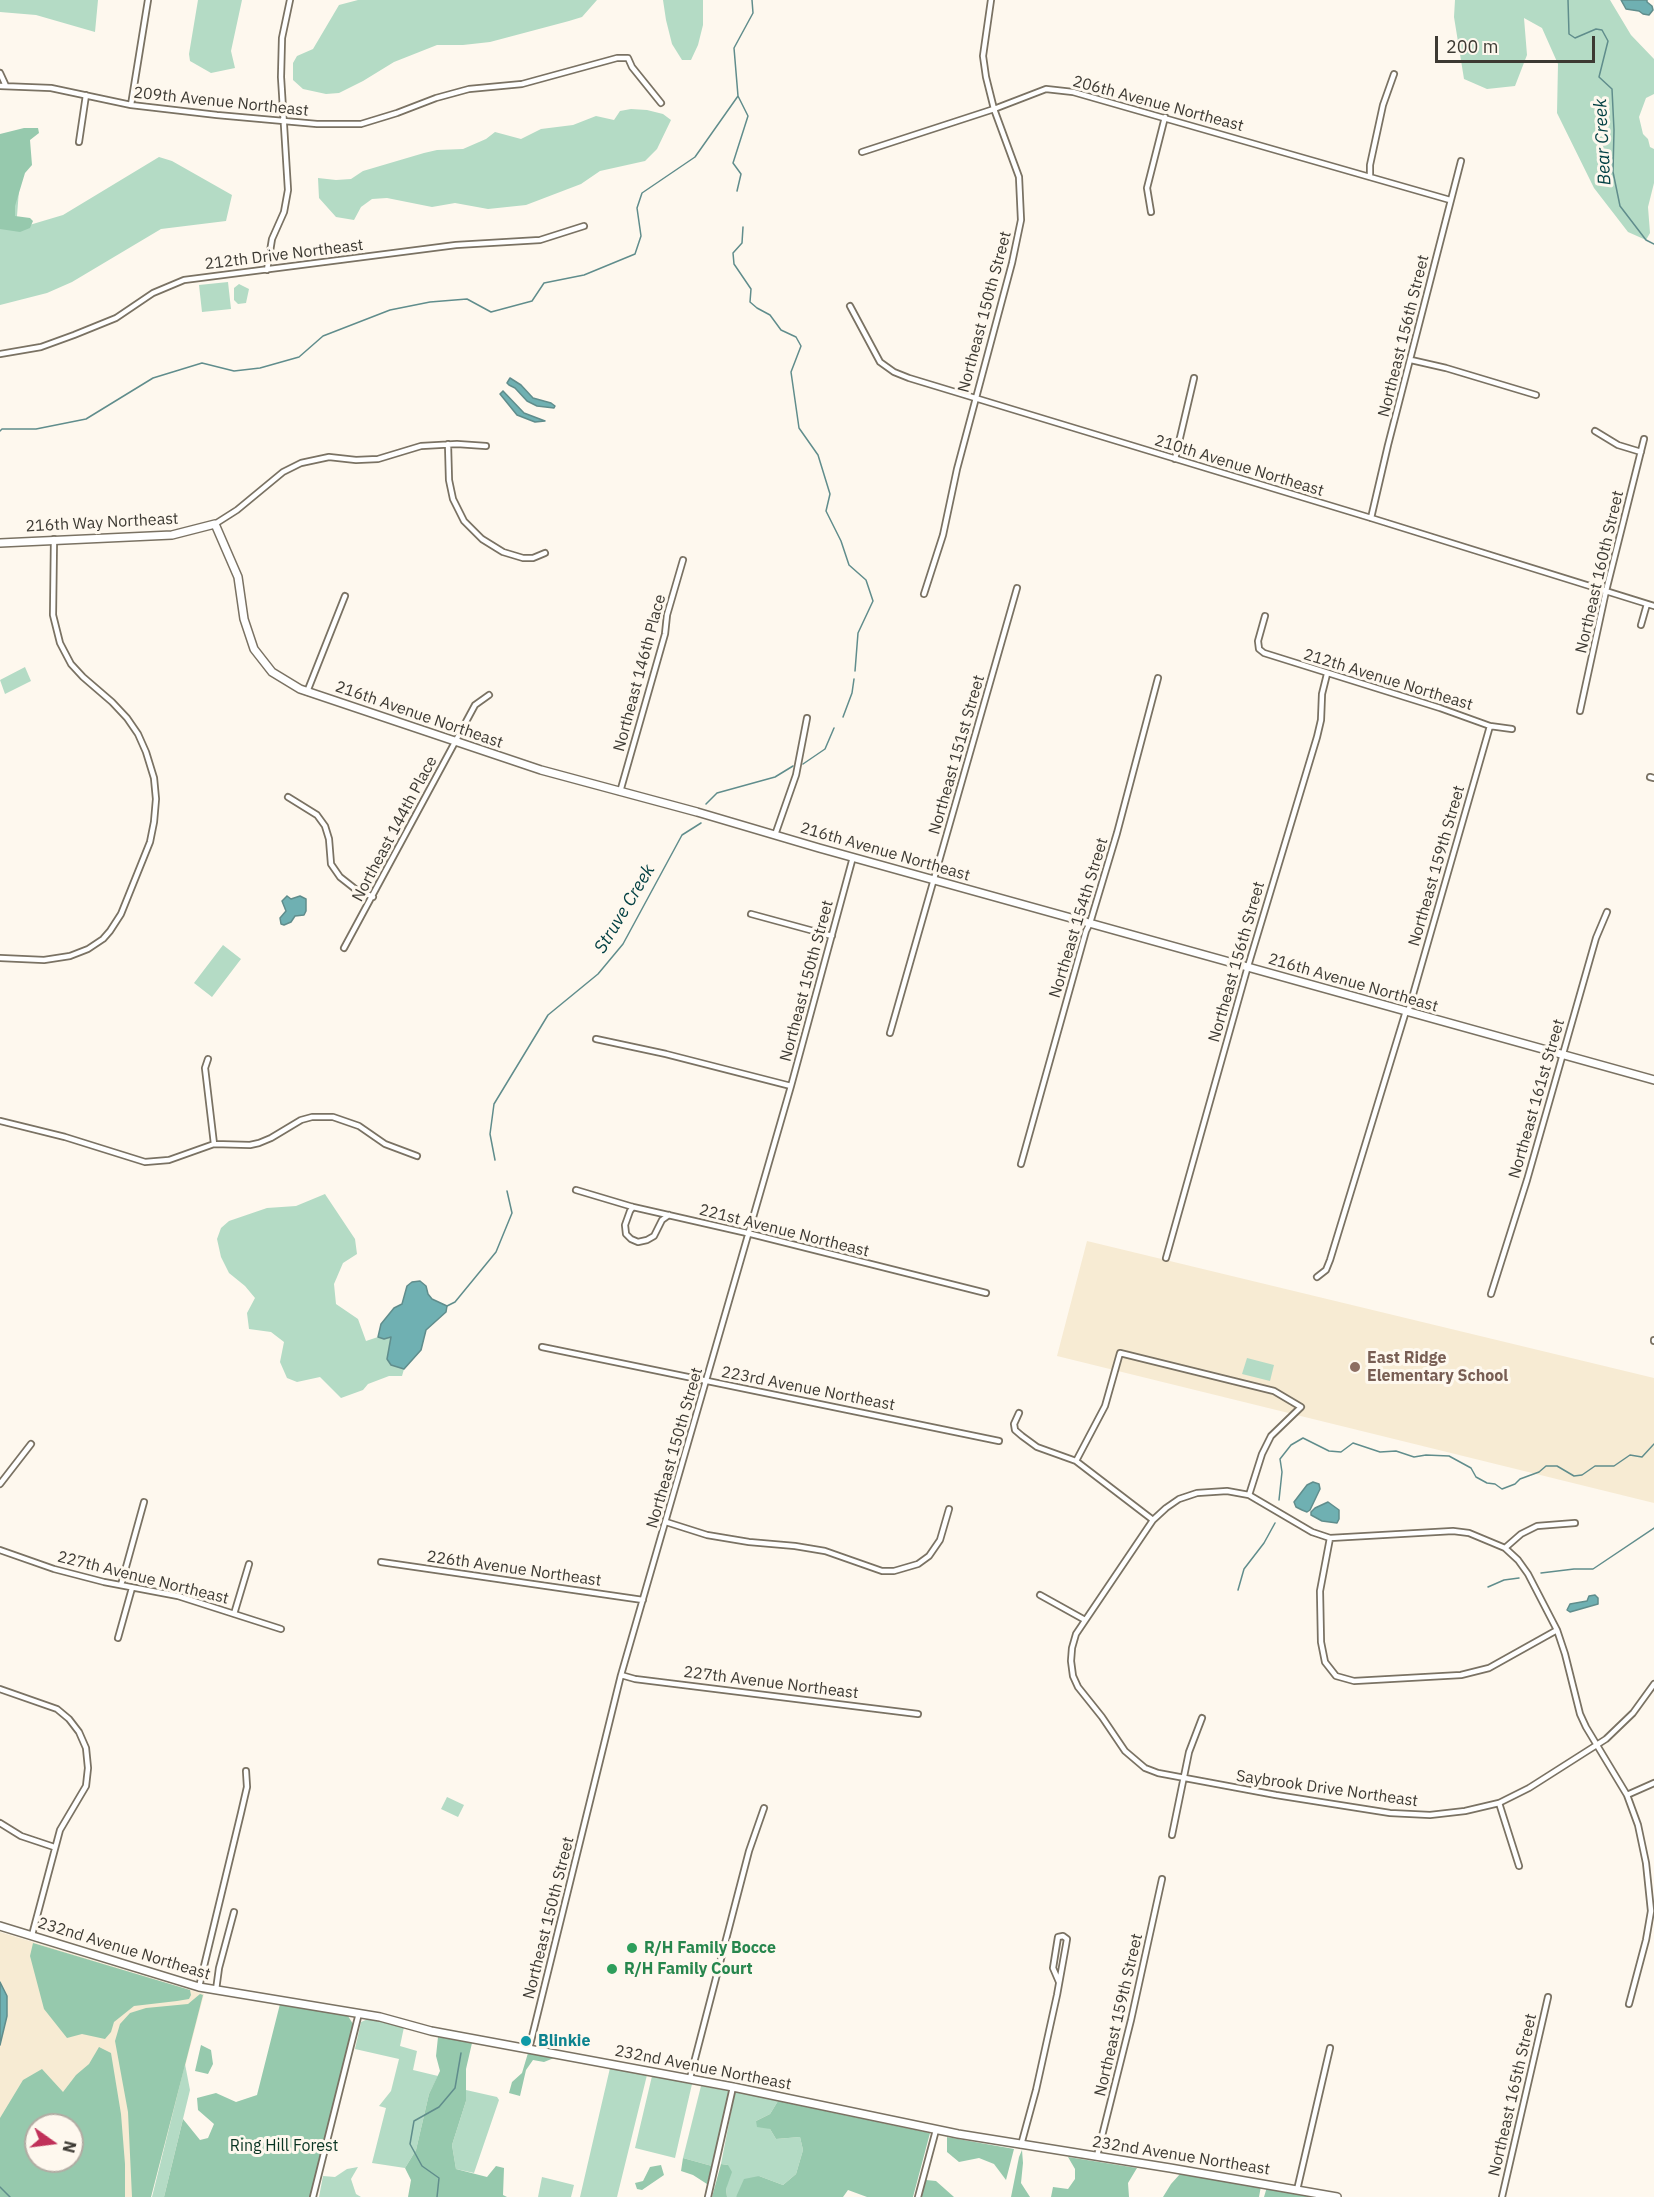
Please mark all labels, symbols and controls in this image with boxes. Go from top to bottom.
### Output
scale bar [1438,24,1598,62]
text: 200 m [1446,35,1498,58]
street label: 206th Avenue Northeast [1071,72,1245,136]
street label: 209th Avenue Northeast [132,83,310,121]
water label: Bear Creek [1590,98,1616,186]
street label: Northeast 150th Street [954,229,1016,395]
street label: 212th Drive Northeast [204,236,364,274]
street label: Northeast 156th Street [1375,253,1433,419]
street label: 210th Avenue Northeast [1152,431,1326,501]
street label: Northeast 160th Street [1572,489,1628,655]
street label: 216th Way Northeast [25,509,179,537]
street label: Northeast 146th Place [610,592,670,754]
street label: 212th Avenue Northeast [1301,645,1475,715]
street label: Northeast 151st Street [925,673,989,837]
street label: 216th Avenue Northeast [333,677,505,753]
street label: Northeast 144th Place [349,753,441,905]
street label: Northeast 159th Street [1405,783,1469,949]
street label: 216th Avenue Northeast [798,819,972,885]
street label: Northeast 154th Street [1045,836,1113,1000]
water label: Struve Creek [590,861,660,957]
street label: Northeast 156th Street [1205,879,1269,1045]
street label: Northeast 150th Street [776,898,838,1064]
street label: 216th Avenue Northeast [1266,950,1440,1016]
street label: Northeast 161st Street [1505,1017,1569,1181]
street label: 221st Avenue Northeast [697,1201,871,1261]
place label: East Ridge Elementary School [1367,1348,1508,1386]
marker: East Ridge Elementary School [1348,1360,1362,1374]
street label: 223rd Avenue Northeast [720,1363,896,1415]
street label: Northeast 150th Street [643,1365,707,1531]
street label: 227th Avenue Northeast [55,1547,231,1609]
street label: 226th Avenue Northeast [426,1547,602,1591]
street label: 227th Avenue Northeast [682,1663,860,1703]
street label: Saybrook Drive Northeast [1235,1767,1419,1811]
street label: Northeast 150th Street [520,1835,578,2001]
street label: 232nd Avenue Northeast [35,1914,213,1984]
street label: Northeast 159th Street [1091,1932,1147,2098]
place label: R/H Family Bocce [644,1938,776,1958]
marker: R/H Family Bocce [625,1941,639,1955]
place label: R/H Family Court [624,1959,753,1979]
marker: R/H Family Court [605,1962,619,1976]
street label: Northeast 165th Street [1485,2012,1541,2178]
place label: Blinkie [538,2031,590,2051]
marker: Blinkie [519,2034,533,2048]
street label: 232nd Avenue Northeast [613,2041,793,2095]
north arrow [24,2113,84,2173]
street label: 232nd Avenue Northeast [1091,2132,1271,2180]
park label: Ring Hill Forest [230,2136,338,2156]
text: N [58,2139,81,2155]

